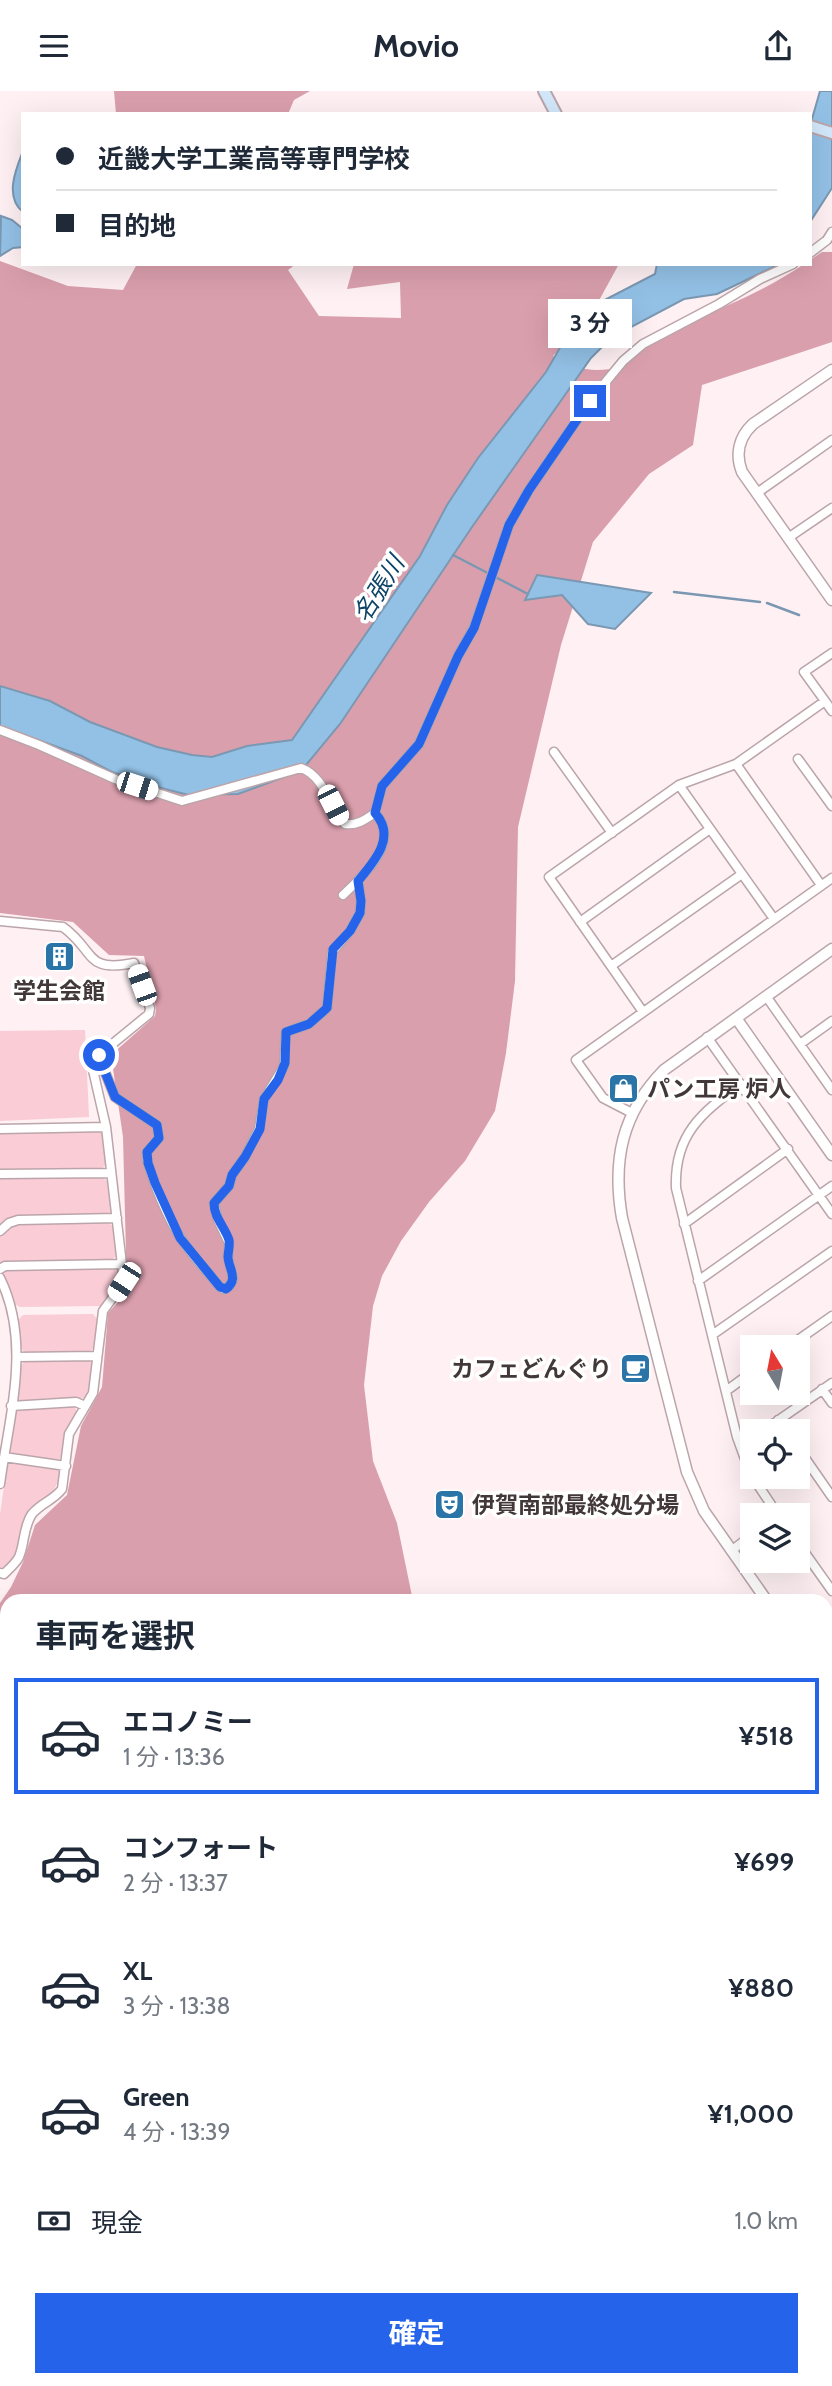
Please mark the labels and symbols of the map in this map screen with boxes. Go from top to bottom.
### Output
callout: 3 分 [548,299,632,349]
route end [574,385,606,417]
water label: 名張川 [347,548,412,627]
car [114,770,161,802]
car [315,782,352,828]
building icon: 学生会館 [42,940,76,974]
car [125,962,160,1008]
place label: 学生会館 [13,977,105,1005]
route start [83,1039,115,1071]
shop icon: パン工房 炉人 [607,1072,641,1106]
place label: パン工房 炉人 [647,1075,791,1103]
car [104,1259,145,1305]
north arrow [740,1335,810,1405]
cafe icon: カフェどんぐり [618,1352,652,1386]
place label: カフェどんぐり [451,1355,612,1383]
theatre icon: 伊賀南部最終処分場 [432,1488,466,1522]
place label: 伊賀南部最終処分場 [472,1491,679,1519]

